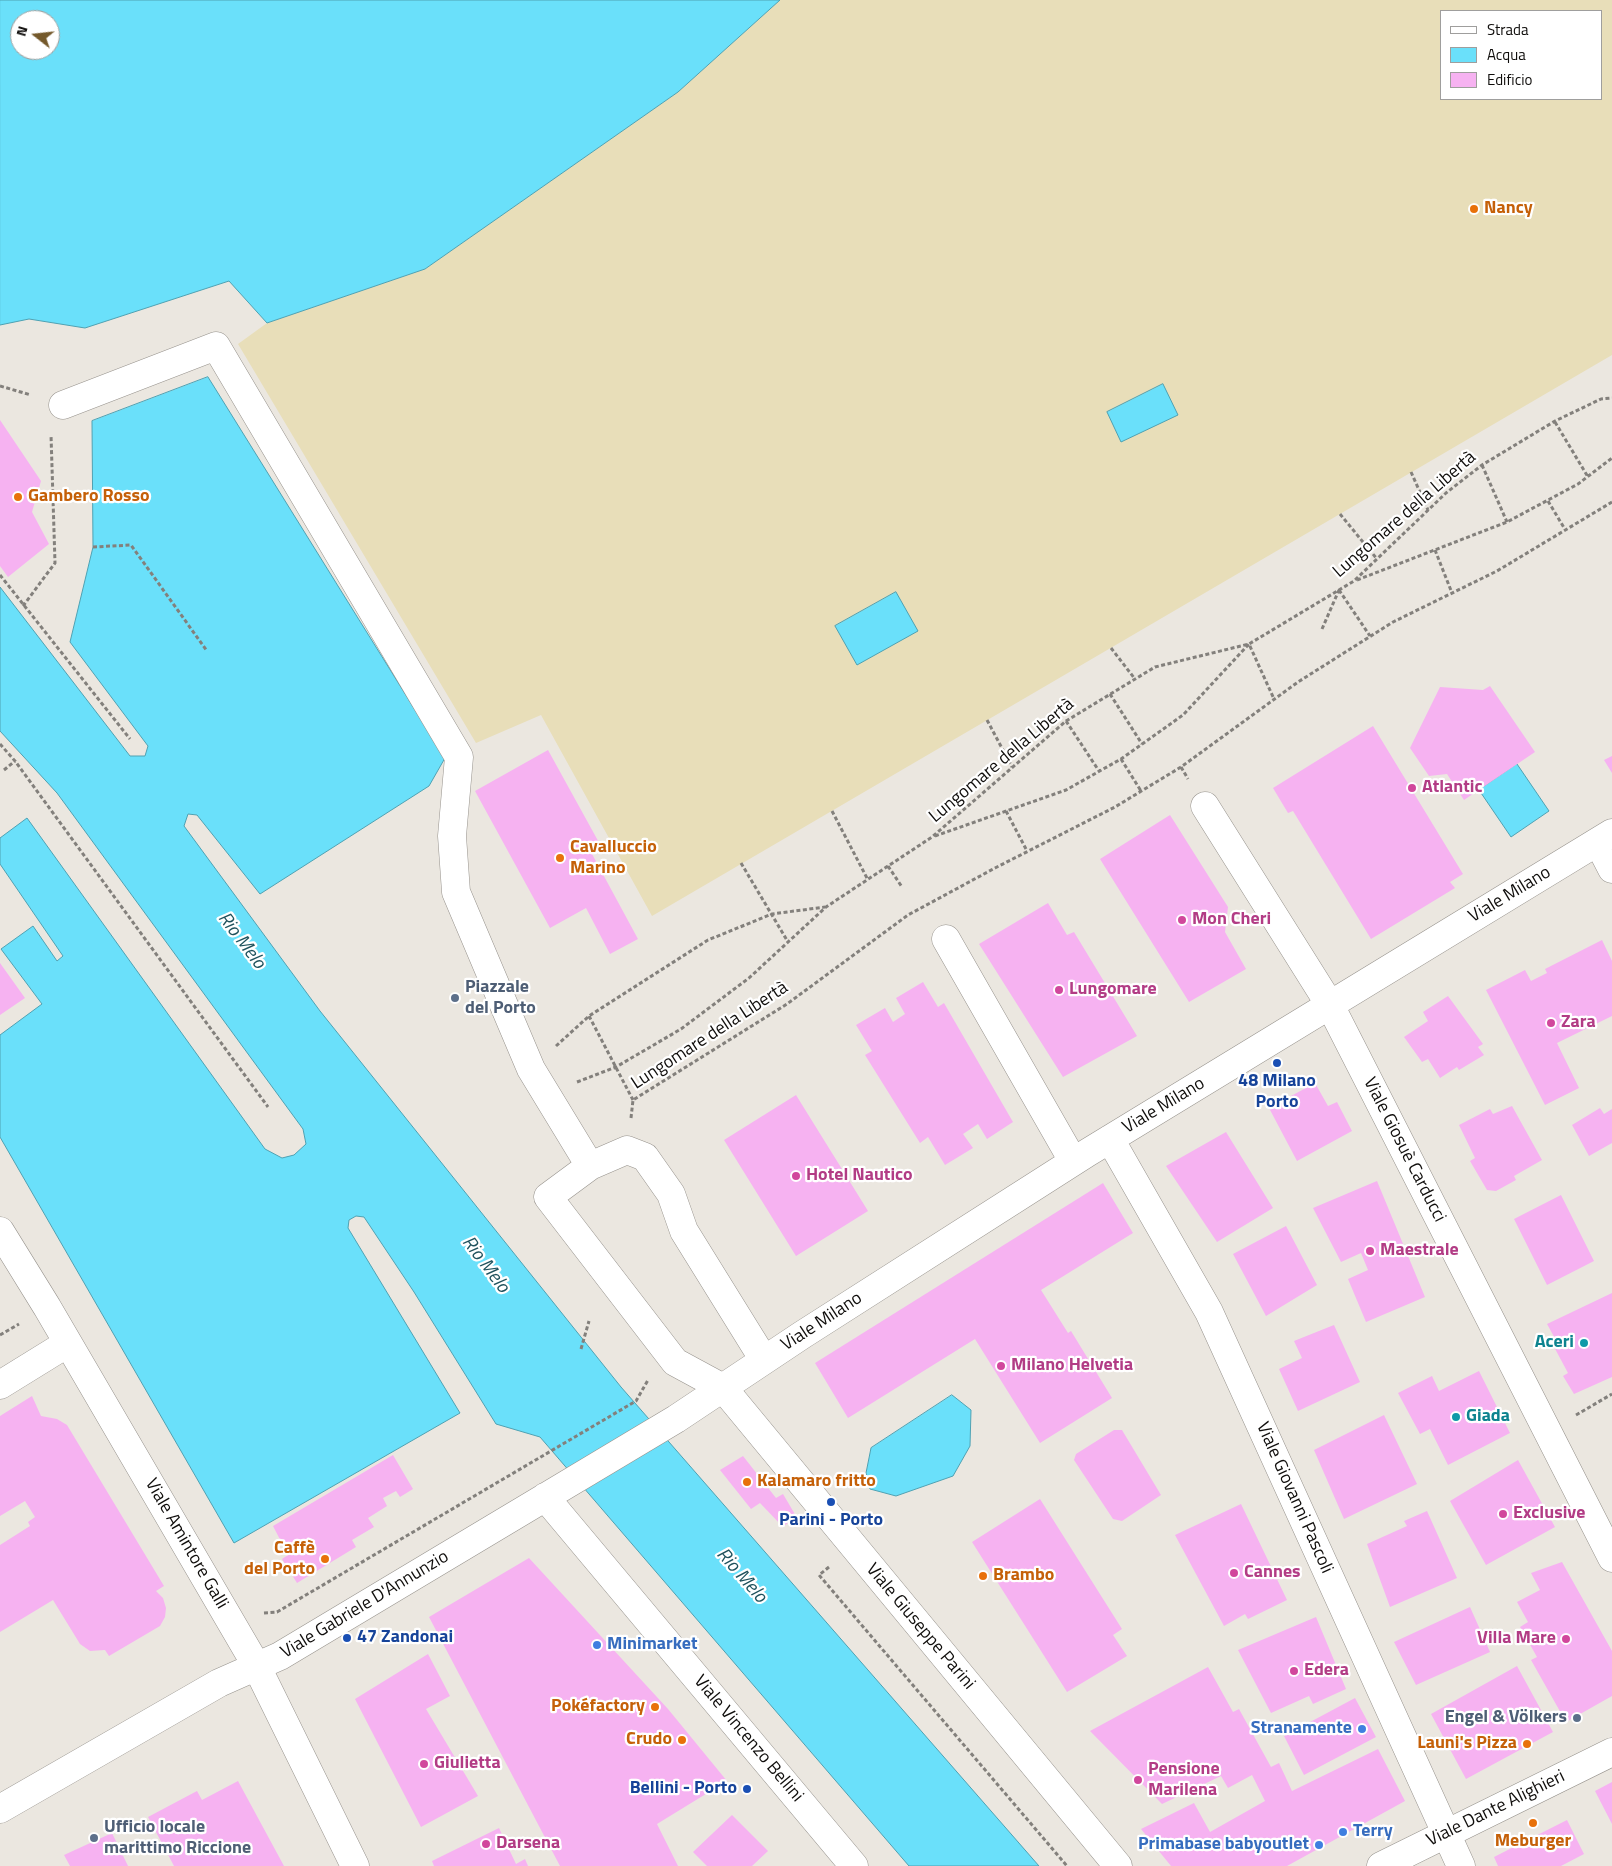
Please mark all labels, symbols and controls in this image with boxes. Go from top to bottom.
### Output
north arrow [10,10,60,60]
legend [1440,10,1602,100]
text: Strada [1487,18,1528,41]
text: N [10,23,32,39]
text: Acqua [1487,43,1526,66]
text: Edificio [1487,68,1532,91]
place label: Nancy [1484,198,1533,220]
marker: Nancy [1468,203,1480,215]
street label: Lungomare della Libertà [1329,447,1481,583]
place label: Gambero Rosso [28,486,150,508]
marker: Gambero Rosso [12,491,24,503]
street label: Lungomare della Libertà [925,694,1079,828]
place label: Atlantic [1422,777,1482,799]
marker: Atlantic [1406,782,1418,794]
place label: Cavalluccio Marino [570,837,657,880]
marker: Cavalluccio Marino [554,852,566,864]
street label: Viale Milano [1465,862,1555,928]
water label: Rio Melo [212,908,270,974]
place label: Mon Cheri [1192,909,1271,931]
marker: Mon Cheri [1176,914,1188,926]
place label: Piazzale del Porto [465,977,536,1020]
street label: Lungomare della Libertà [628,977,792,1095]
place label: Lungomare [1069,979,1157,1001]
marker: Lungomare [1053,984,1065,996]
marker: Piazzale del Porto [449,992,461,1004]
place label: Zara [1561,1012,1596,1034]
marker: Zara [1545,1017,1557,1029]
marker: 48 Milano Porto [1271,1057,1283,1069]
place label: 48 Milano Porto [1238,1071,1316,1114]
street label: Viale Milano [1119,1073,1209,1139]
street label: Viale Giosuè Carducci [1358,1074,1450,1226]
place label: Hotel Nautico [806,1165,913,1187]
marker: Hotel Nautico [790,1170,802,1182]
water label: Rio Melo [456,1232,514,1298]
place label: Maestrale [1380,1240,1459,1262]
marker: Maestrale [1364,1245,1376,1257]
street label: Viale Milano [778,1288,866,1356]
place label: Aceri [1535,1332,1574,1354]
marker: Aceri [1578,1337,1590,1349]
place label: Milano Helvetia [1011,1355,1133,1377]
marker: Milano Helvetia [995,1360,1007,1372]
place label: Giada [1466,1406,1510,1428]
marker: Giada [1450,1411,1462,1423]
street label: Viale Giovanni Pascoli [1251,1419,1337,1577]
place label: Kalamaro fritto [757,1471,876,1493]
street label: Viale Amintore Galli [140,1475,232,1613]
marker: Kalamaro fritto [741,1476,753,1488]
marker: Parini - Porto [825,1496,837,1508]
place label: Exclusive [1513,1503,1585,1525]
marker: Exclusive [1497,1508,1509,1520]
place label: Parini - Porto [779,1510,883,1532]
place label: Caffè del Porto [244,1538,315,1580]
water label: Rio Melo [711,1544,771,1608]
street label: Viale Gabriele D'Annunzio [277,1546,453,1664]
marker: Caffè del Porto [319,1553,331,1565]
street label: Viale Giuseppe Parini [861,1560,979,1694]
place label: Cannes [1244,1562,1301,1584]
place label: Brambo [993,1565,1054,1587]
marker: Cannes [1228,1567,1240,1579]
marker: Brambo [977,1570,989,1582]
place label: 47 Zandonai [357,1627,453,1649]
place label: Villa Mare [1477,1628,1556,1650]
marker: 47 Zandonai [341,1632,353,1644]
marker: Villa Mare [1560,1633,1572,1645]
place label: Minimarket [607,1634,698,1656]
marker: Minimarket [591,1639,603,1651]
place label: Edera [1304,1660,1349,1682]
marker: Edera [1288,1665,1300,1677]
street label: Viale Vincenzo Bellini [689,1671,807,1807]
place label: Pokéfactory [551,1696,645,1718]
marker: Pokéfactory [649,1701,661,1713]
place label: Engel & Völkers [1445,1707,1567,1729]
marker: Engel & Völkers [1571,1712,1583,1724]
place label: Stranamente [1251,1718,1352,1740]
marker: Stranamente [1356,1723,1368,1735]
place label: Crudo [626,1729,672,1751]
place label: Launi's Pizza [1417,1733,1517,1755]
marker: Crudo [676,1734,688,1746]
marker: Launi's Pizza [1521,1738,1533,1750]
place label: Giulietta [434,1753,501,1775]
marker: Giulietta [418,1758,430,1770]
place label: Pensione Marilena [1148,1759,1220,1802]
street label: Viale Dante Alighieri [1423,1766,1569,1852]
marker: Pensione Marilena [1132,1774,1144,1786]
place label: Bellini - Porto [630,1778,737,1800]
marker: Bellini - Porto [741,1783,753,1795]
place label: Ufficio locale marittimo Riccione [104,1817,251,1860]
marker: Meburger [1527,1817,1539,1829]
place label: Terry [1353,1821,1393,1843]
marker: Terry [1337,1826,1349,1838]
place label: Meburger [1495,1831,1571,1853]
marker: Ufficio locale marittimo Riccione [88,1832,100,1844]
place label: Darsena [496,1833,560,1855]
place label: Primabase babyoutlet [1138,1834,1309,1856]
marker: Darsena [480,1838,492,1850]
marker: Primabase babyoutlet [1313,1839,1325,1851]

